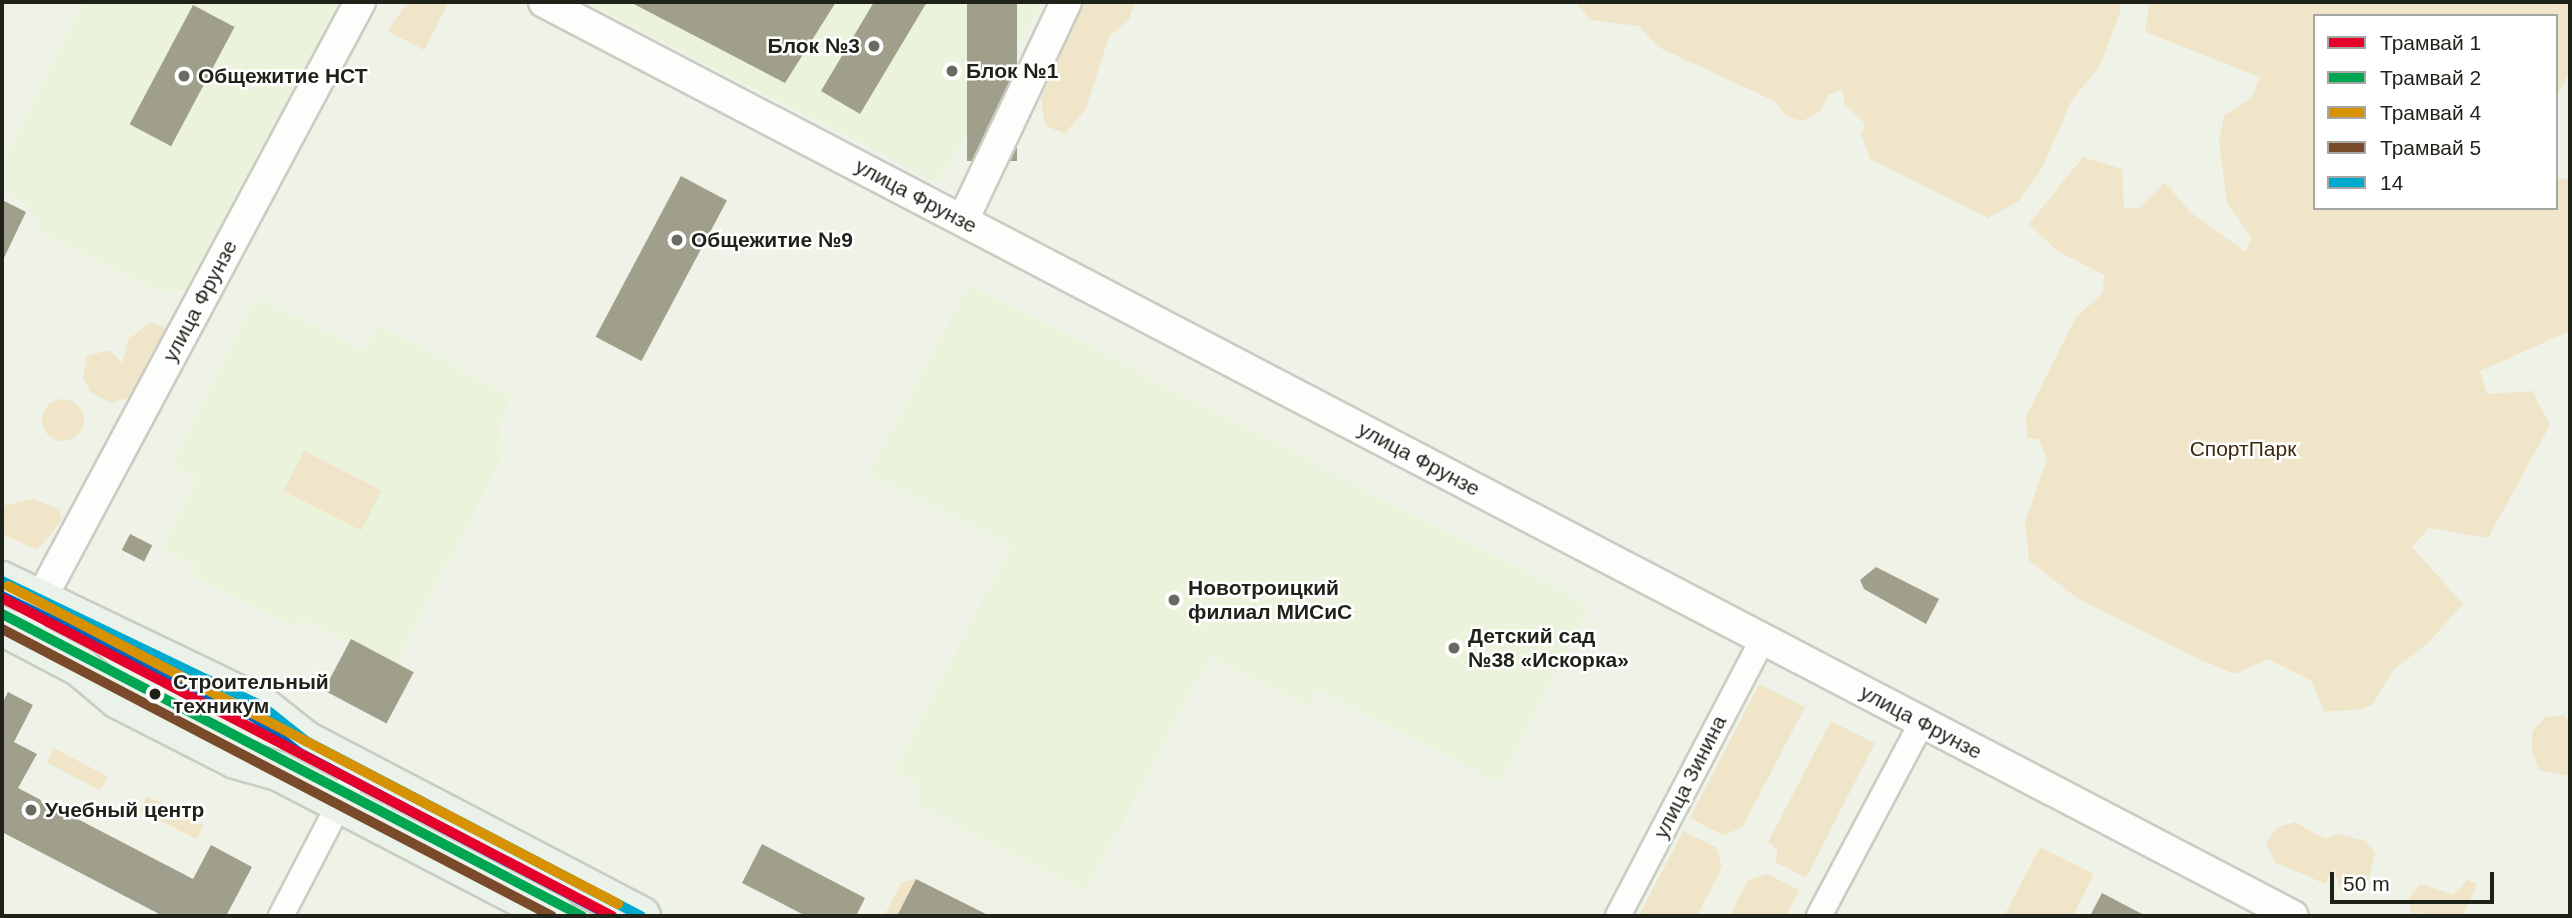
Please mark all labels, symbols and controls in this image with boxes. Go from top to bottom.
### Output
legend [2313,14,2558,210]
text: Трамвай 1 [2380,31,2481,54]
place label: Блок №3 [768,33,860,59]
marker: Блок №3 [866,38,882,54]
place label: Блок №1 [966,58,1058,84]
place label: Общежитие НСТ [198,63,368,89]
marker: Блок №1 [944,63,960,79]
text: Трамвай 2 [2380,66,2481,89]
marker: Общежитие НСТ [176,68,192,84]
text: Трамвай 4 [2380,101,2481,124]
text: Трамвай 5 [2380,136,2481,159]
street label: улица Фрунзе [851,153,981,239]
text: 14 [2380,171,2403,194]
place label: Общежитие №9 [691,227,853,253]
marker: Общежитие №9 [669,232,685,248]
street label: улица Фрунзе [157,236,243,366]
street label: улица Фрунзе [1354,416,1484,502]
park label: СпортПарк [2190,436,2296,462]
place label: Новотроицкий филиал МИСиС [1188,575,1352,625]
marker: Новотроицкий филиал МИСиС [1166,592,1182,608]
place label: Детский сад №38 «Искорка» [1468,623,1629,673]
marker: Детский сад №38 «Искорка» [1446,640,1462,656]
place label: Строительный техникум [173,669,329,719]
street label: улица Фрунзе [1856,679,1986,765]
marker: Строительный техникум [143,682,167,706]
street label: улица Зинина [1648,711,1732,843]
place label: Учебный центр [45,797,204,823]
marker: Учебный центр [23,802,39,818]
scale bar [2334,858,2498,902]
text: 50 m [2343,872,2390,895]

